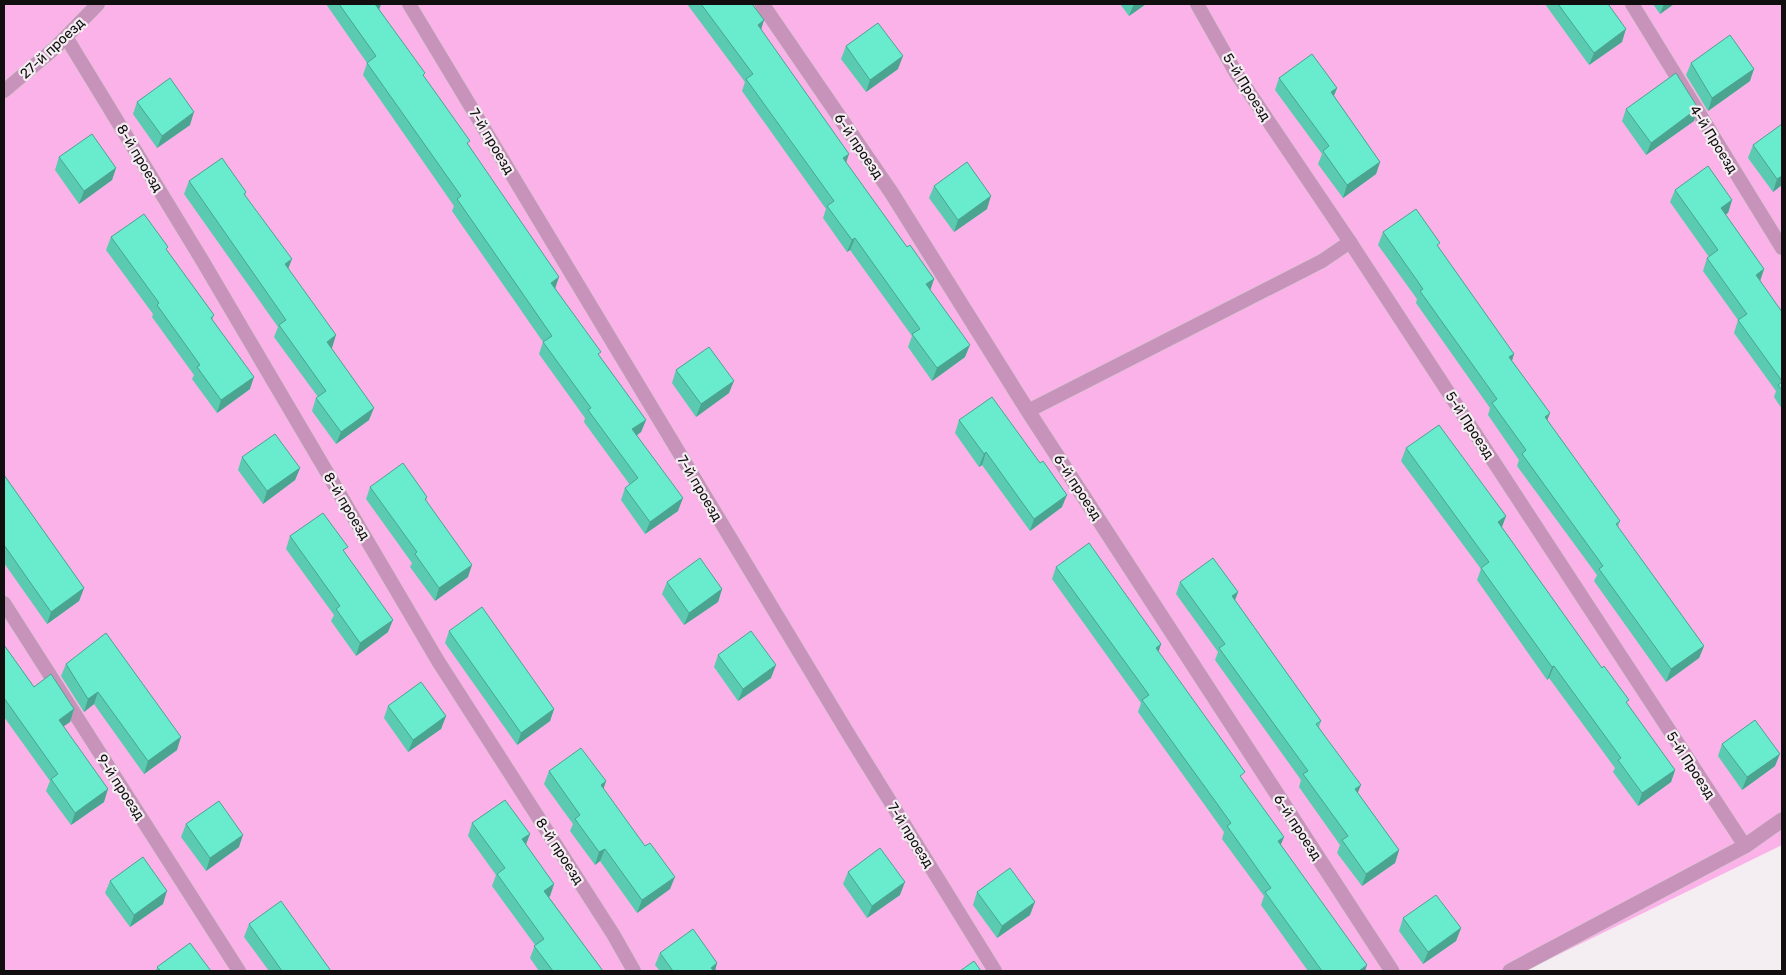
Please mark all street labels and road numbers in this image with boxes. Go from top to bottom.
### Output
street label: 27-й проезд [17,14,88,82]
street label: 5-й Проезд [1219,50,1274,124]
street label: 4-й Проезд [1686,102,1741,177]
street label: 7-й проезд [465,105,518,177]
street label: 6-й проезд [830,110,887,182]
street label: 8-й проезд [113,121,166,195]
street label: 5-й Проезд [1442,388,1498,462]
street label: 6-й проезд [1050,451,1105,523]
street label: 7-й проезд [673,452,726,524]
street label: 8-й проезд [320,469,373,543]
street label: 5-й Проезд [1663,728,1719,802]
street label: 9-й проезд [93,751,148,823]
street label: 6-й проезд [1270,791,1325,863]
street label: 7-й проезд [884,800,937,871]
street label: 8-й проезд [532,815,587,888]

